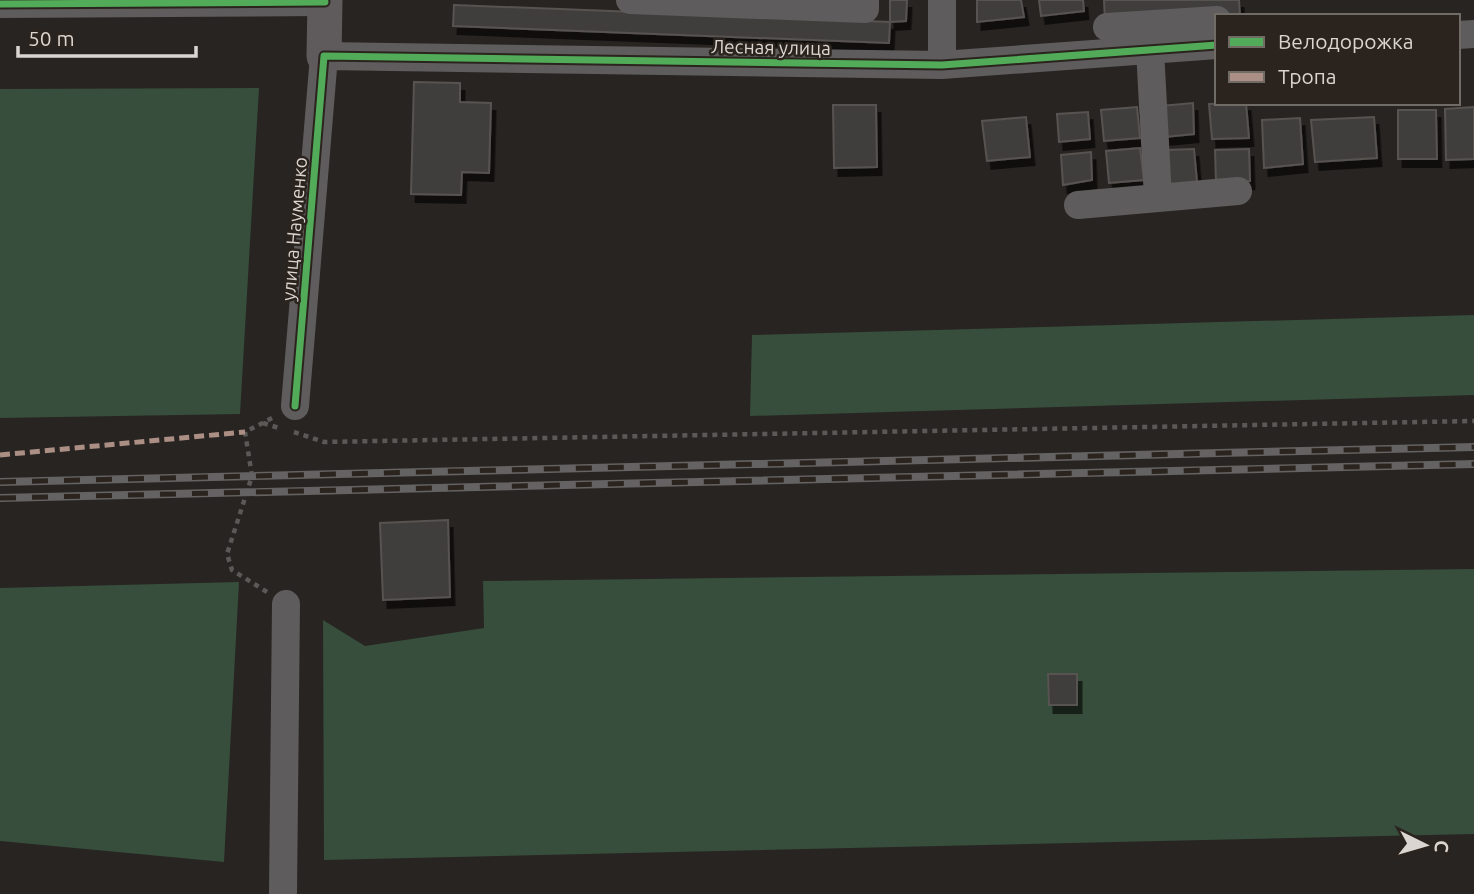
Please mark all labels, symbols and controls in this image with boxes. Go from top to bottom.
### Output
scale bar [18,14,196,58]
legend [1215,14,1460,105]
text: 50 m [28,26,75,50]
text: Велодорожка [1278,29,1414,53]
street label: Лесная улица [711,35,831,59]
text: Тропа [1278,64,1337,88]
street label: улица Науменко [277,156,311,302]
north arrow [1390,810,1460,880]
text: С [1430,839,1453,853]

